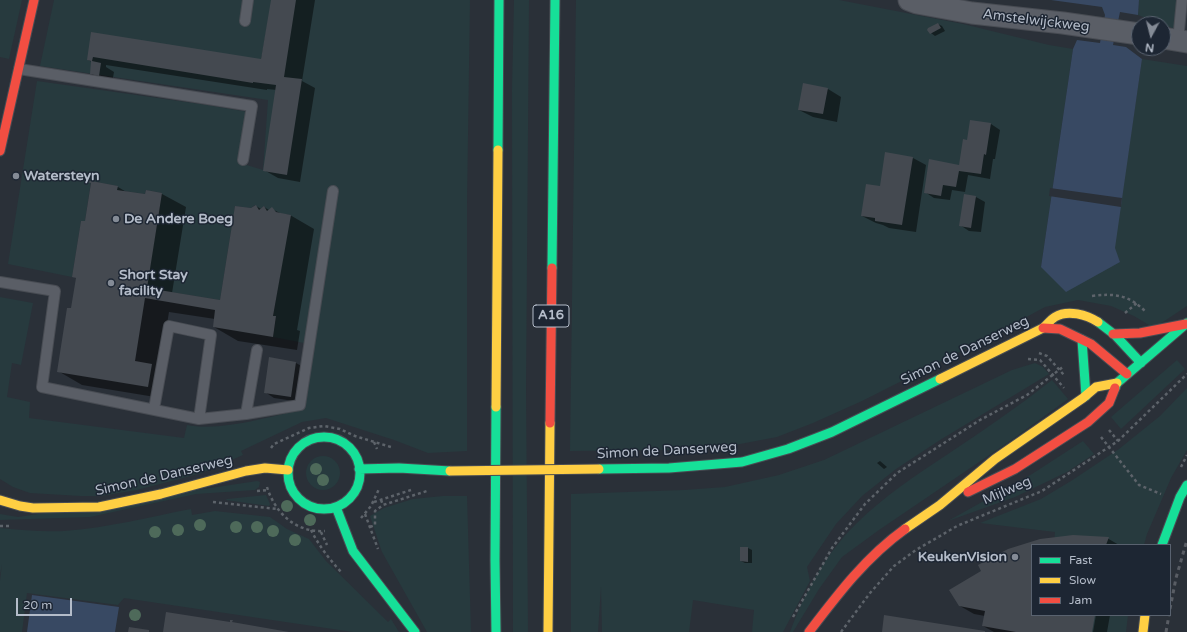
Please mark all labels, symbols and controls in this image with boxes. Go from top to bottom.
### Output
street label: Amstelwijckweg [982,6,1090,36]
north arrow [1131,16,1171,56]
text: N [1144,40,1155,54]
place label: Watersteyn [24,168,100,184]
marker: Watersteyn [11,171,21,181]
place label: De Andere Boeg [124,211,233,227]
marker: De Andere Boeg [111,214,121,224]
place label: Short Stay facility [119,267,188,300]
marker: Short Stay facility [106,278,116,288]
road number: A16 [533,305,569,327]
street label: Simon de Danserweg [898,313,1032,389]
street label: Simon de Danserweg [596,439,738,463]
street label: Simon de Danserweg [94,452,234,500]
street label: Mijlweg [980,473,1034,509]
legend [1031,544,1171,616]
place label: KeukenVision [918,549,1007,565]
marker: KeukenVision [1010,552,1020,562]
text: Fast [1069,553,1092,567]
text: Slow [1069,573,1096,587]
scale bar [18,590,74,616]
text: Jam [1069,593,1092,607]
text: 20 m [23,598,52,612]

